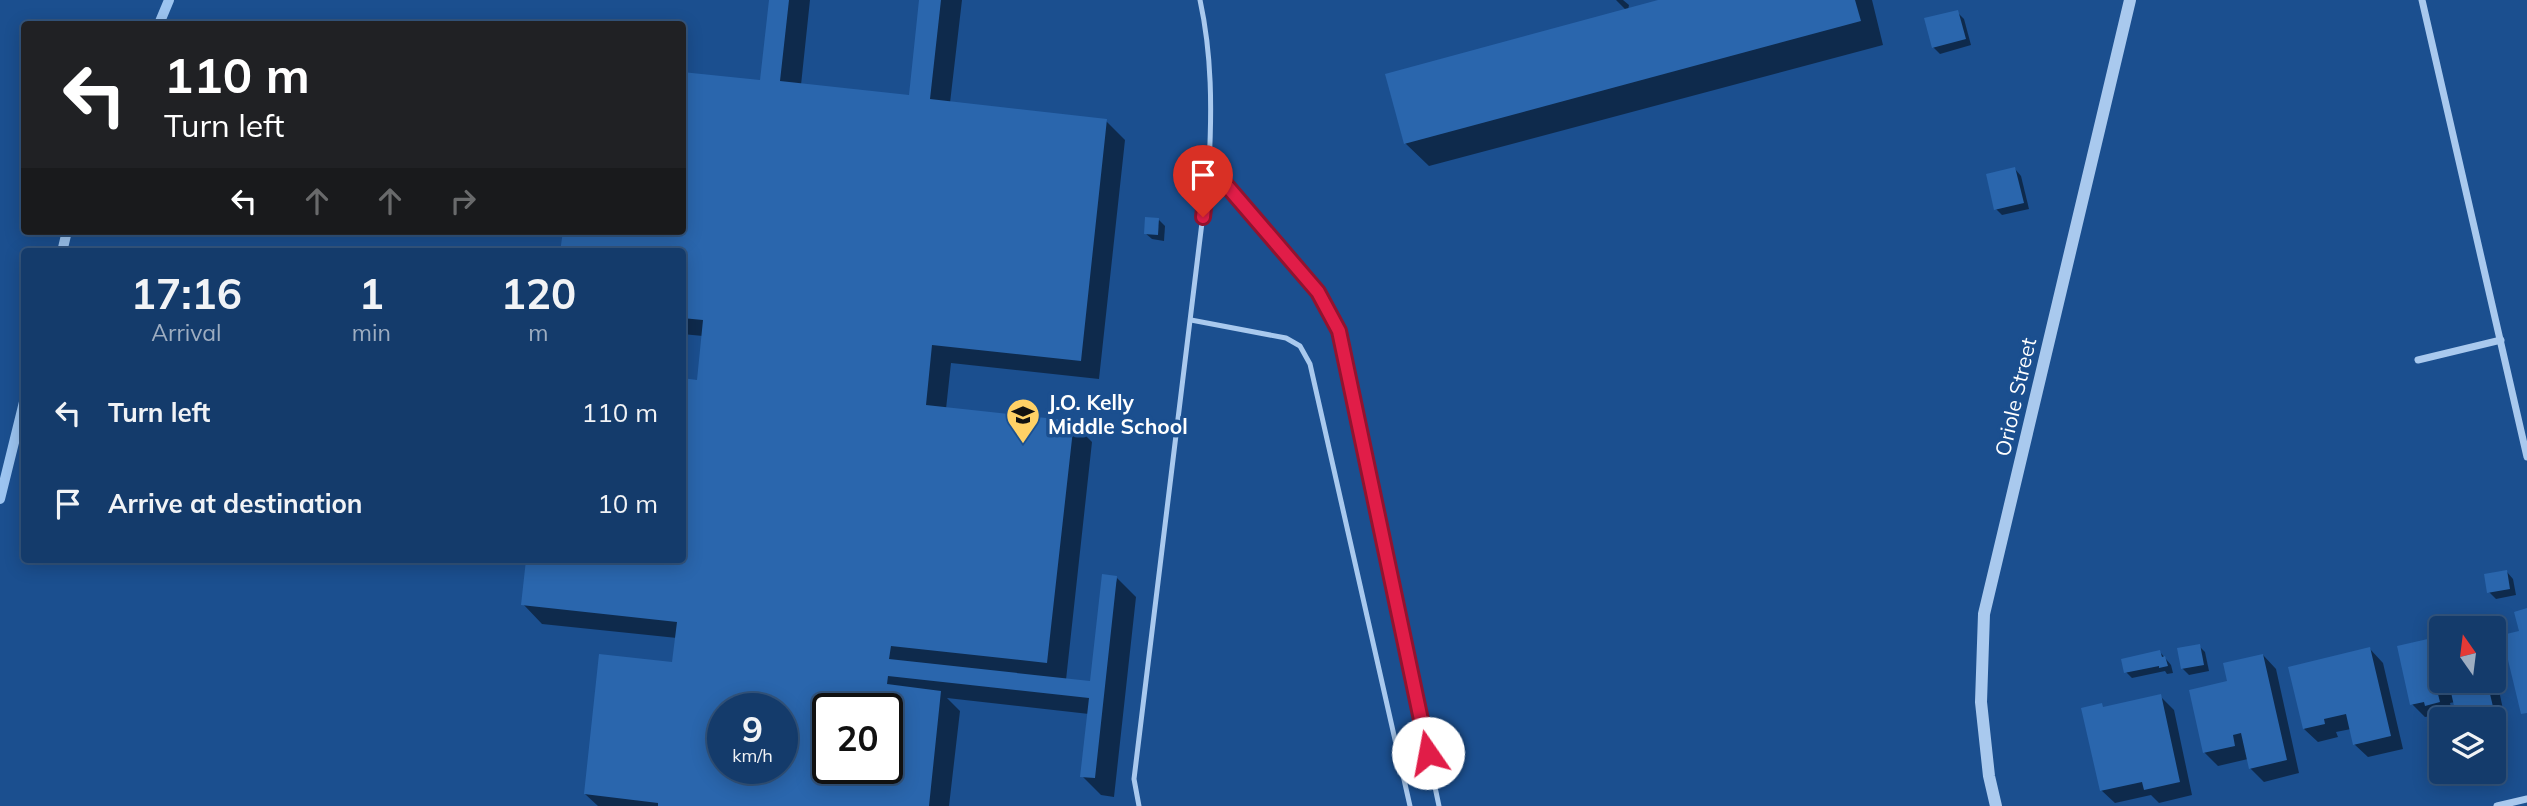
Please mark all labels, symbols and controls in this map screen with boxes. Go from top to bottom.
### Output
text: 110 m [164,44,310,105]
icon: left [49,49,140,140]
text: Turn left [164,105,284,145]
pin [1173,145,1233,217]
icon: arrive [1184,156,1222,194]
icon: left [225,182,263,220]
icon: ahead [298,182,336,220]
icon: ahead [371,182,409,220]
icon: right [444,182,482,220]
text: 17:16 [131,267,242,320]
text: 1 [359,267,384,320]
text: 120 [501,267,576,320]
text: Arrival [151,318,222,347]
text: min [352,318,391,347]
text: m [528,318,549,347]
street label: Oriole Street [1989,335,2041,459]
place label: J.O. Kelly Middle School [1048,389,1188,439]
icon: left [49,394,87,432]
text: Turn left [108,396,210,429]
text: 110 m [582,396,658,429]
school or university icon: J.O. Kelly Middle School [1004,396,1042,445]
icon: arrive [49,485,87,523]
text: Arrive at destination [108,487,363,520]
text: 10 m [597,487,658,520]
north arrow [2429,616,2506,693]
map controls [2429,616,2506,784]
speed limit sign: 20 [812,693,903,784]
text: 9 [742,707,763,751]
button: layers [2429,707,2506,784]
position arrow [1391,716,1465,790]
text: km/h [732,744,773,767]

